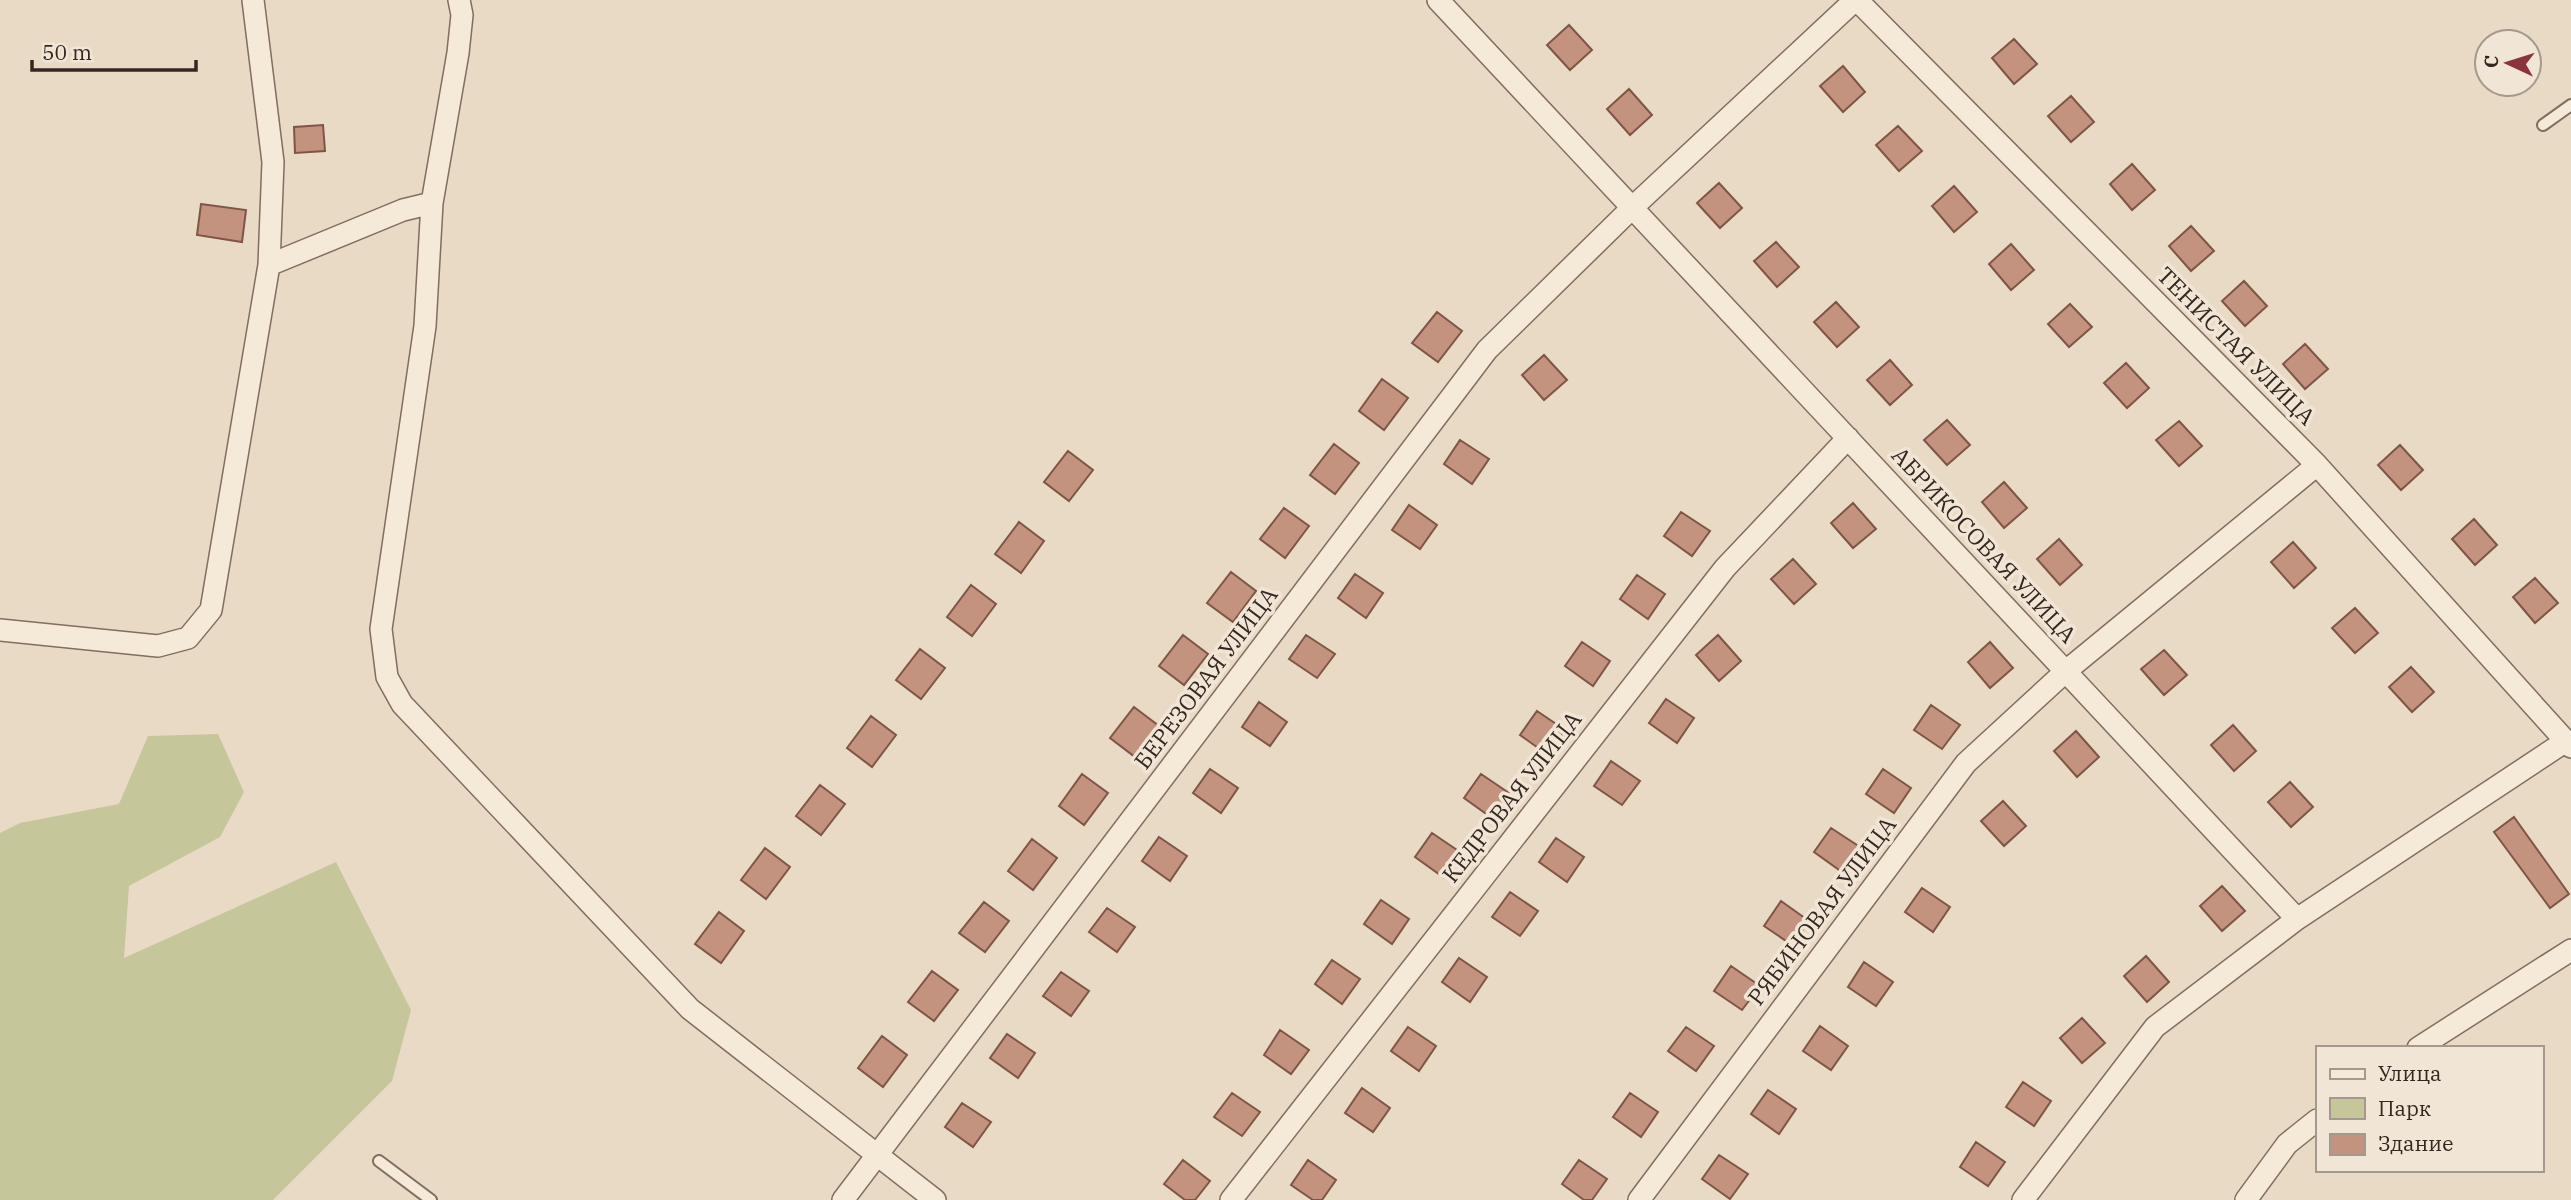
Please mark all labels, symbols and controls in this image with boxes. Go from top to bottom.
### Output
scale bar [32,28,196,72]
north arrow [2473,28,2543,98]
text: 50 m [42,38,92,66]
text: С [2479,55,2503,69]
street label: ТЕНИСТАЯ УЛИЦА [2151,260,2322,431]
street label: АБРИКОСОВАЯ УЛИЦА [1886,440,2084,649]
street label: БЕРЕЗОВАЯ УЛИЦА [1127,580,1284,775]
street label: КЕДРОВАЯ УЛИЦА [1435,704,1588,888]
street label: РЯБИНОВАЯ УЛИЦА [1740,810,1902,1011]
legend [2316,1046,2543,1172]
text: Улица [2378,1059,2442,1087]
text: Парк [2378,1094,2431,1122]
text: Здание [2378,1129,2453,1157]

